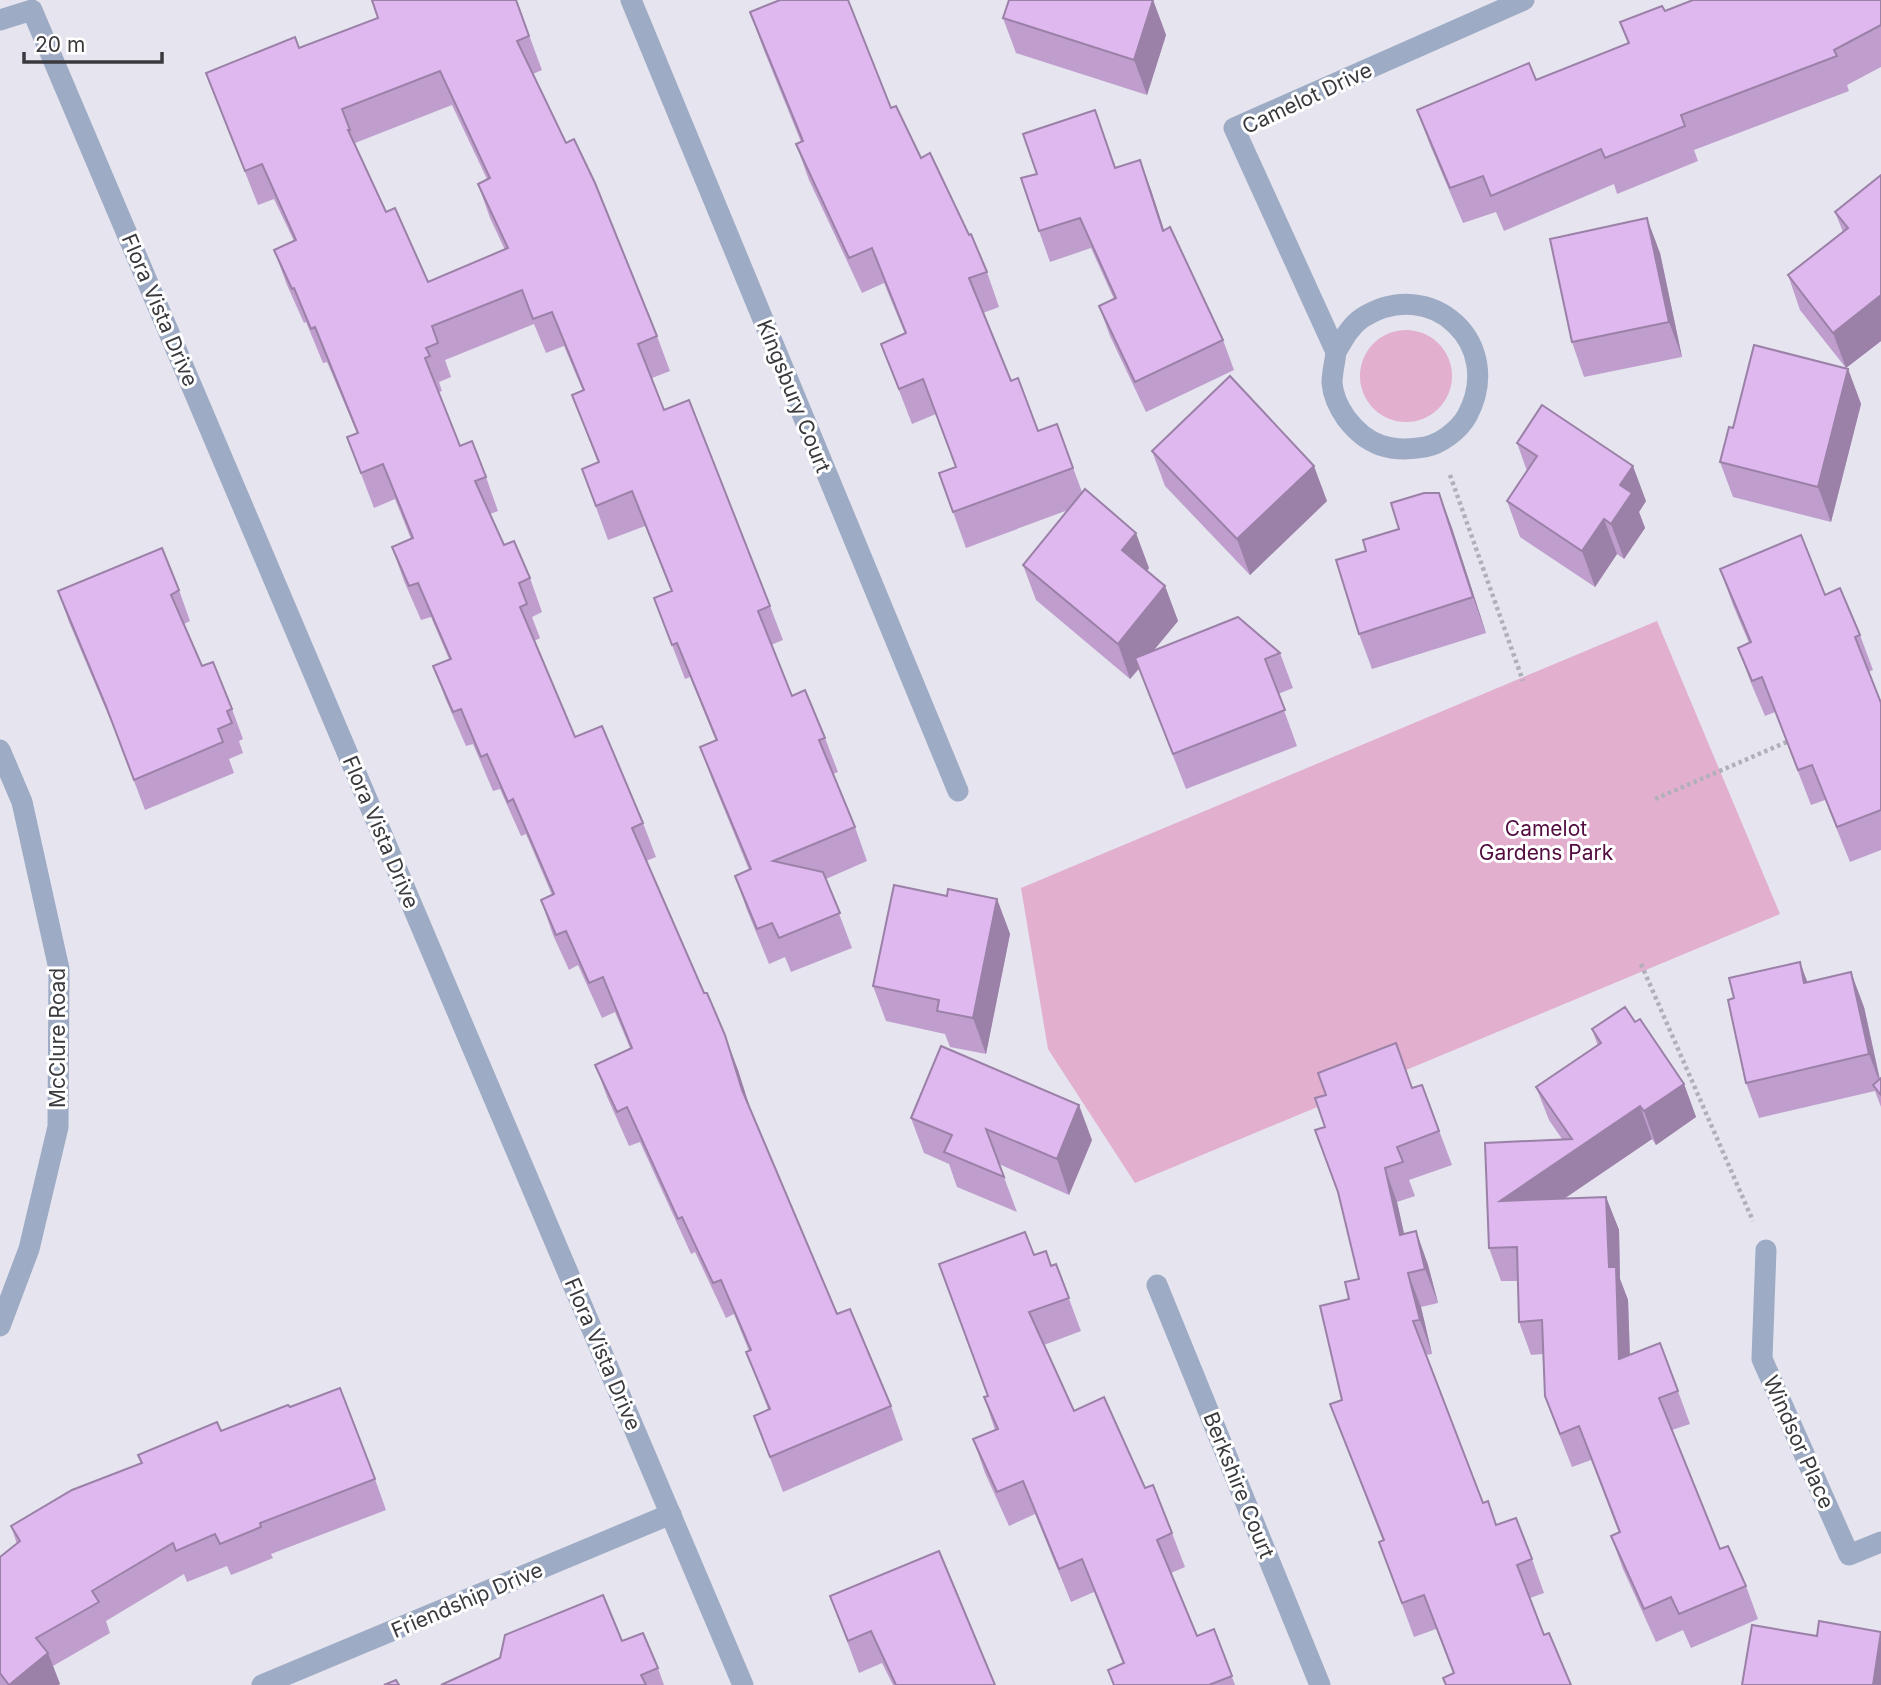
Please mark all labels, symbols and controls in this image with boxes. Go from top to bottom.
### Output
scale bar [24,21,163,65]
text: 20 m [35,32,85,57]
street label: Camelot Drive [1238,57,1376,139]
street label: Flora Vista Drive [117,230,203,390]
street label: Kingsbury Court [752,316,836,476]
street label: Flora Vista Drive [338,752,424,912]
park label: Camelot Gardens Park [1479,816,1614,865]
street label: McClure Road [45,968,70,1108]
street label: Flora Vista Drive [560,1274,646,1434]
street label: Windsor Place [1758,1372,1840,1512]
street label: Berkshire Court [1198,1408,1280,1562]
street label: Friendship Drive [388,1557,546,1643]

